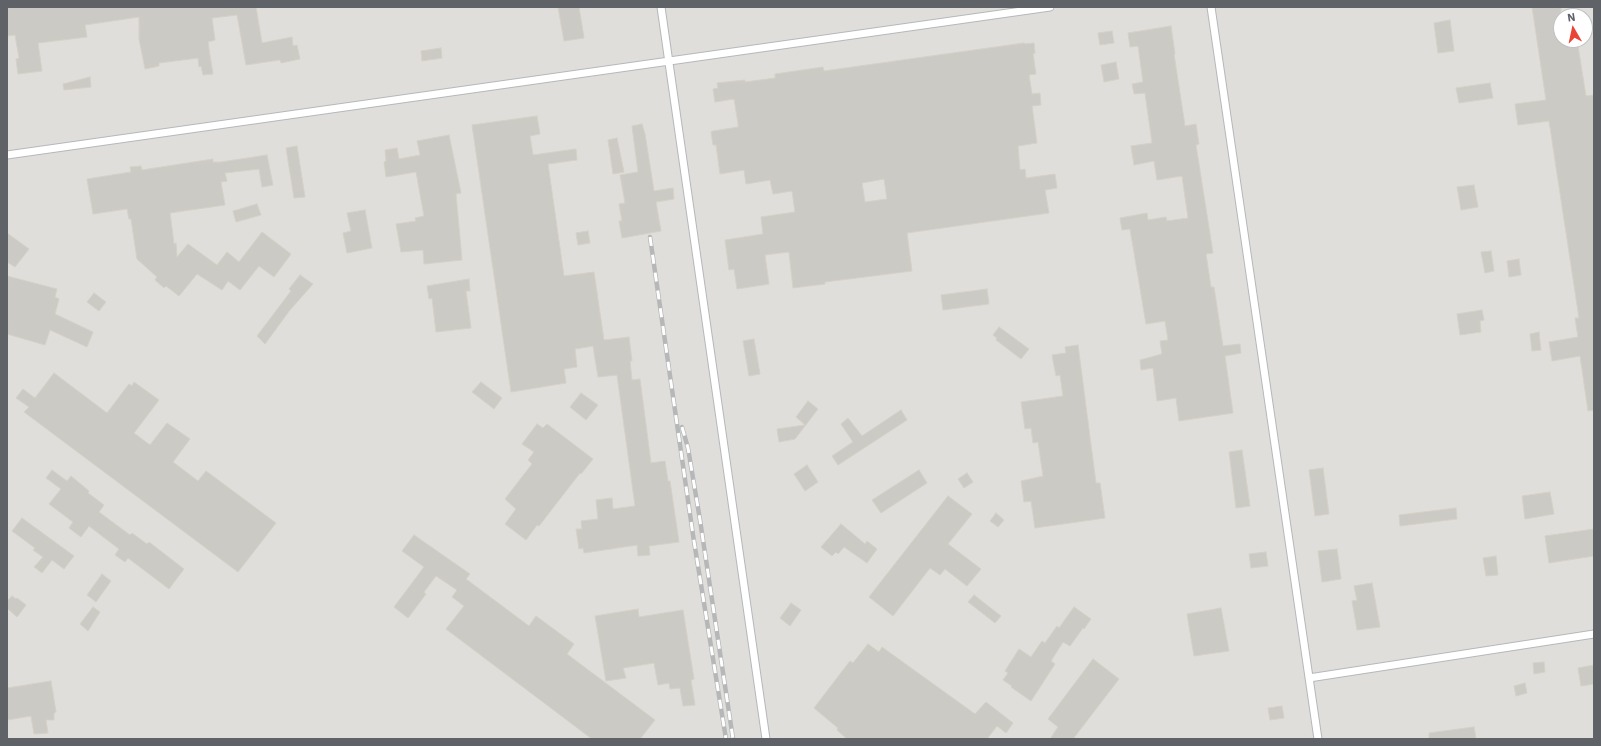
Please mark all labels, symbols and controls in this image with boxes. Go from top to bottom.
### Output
north arrow [1553,8,1593,48]
text: N [1566,10,1576,25]

